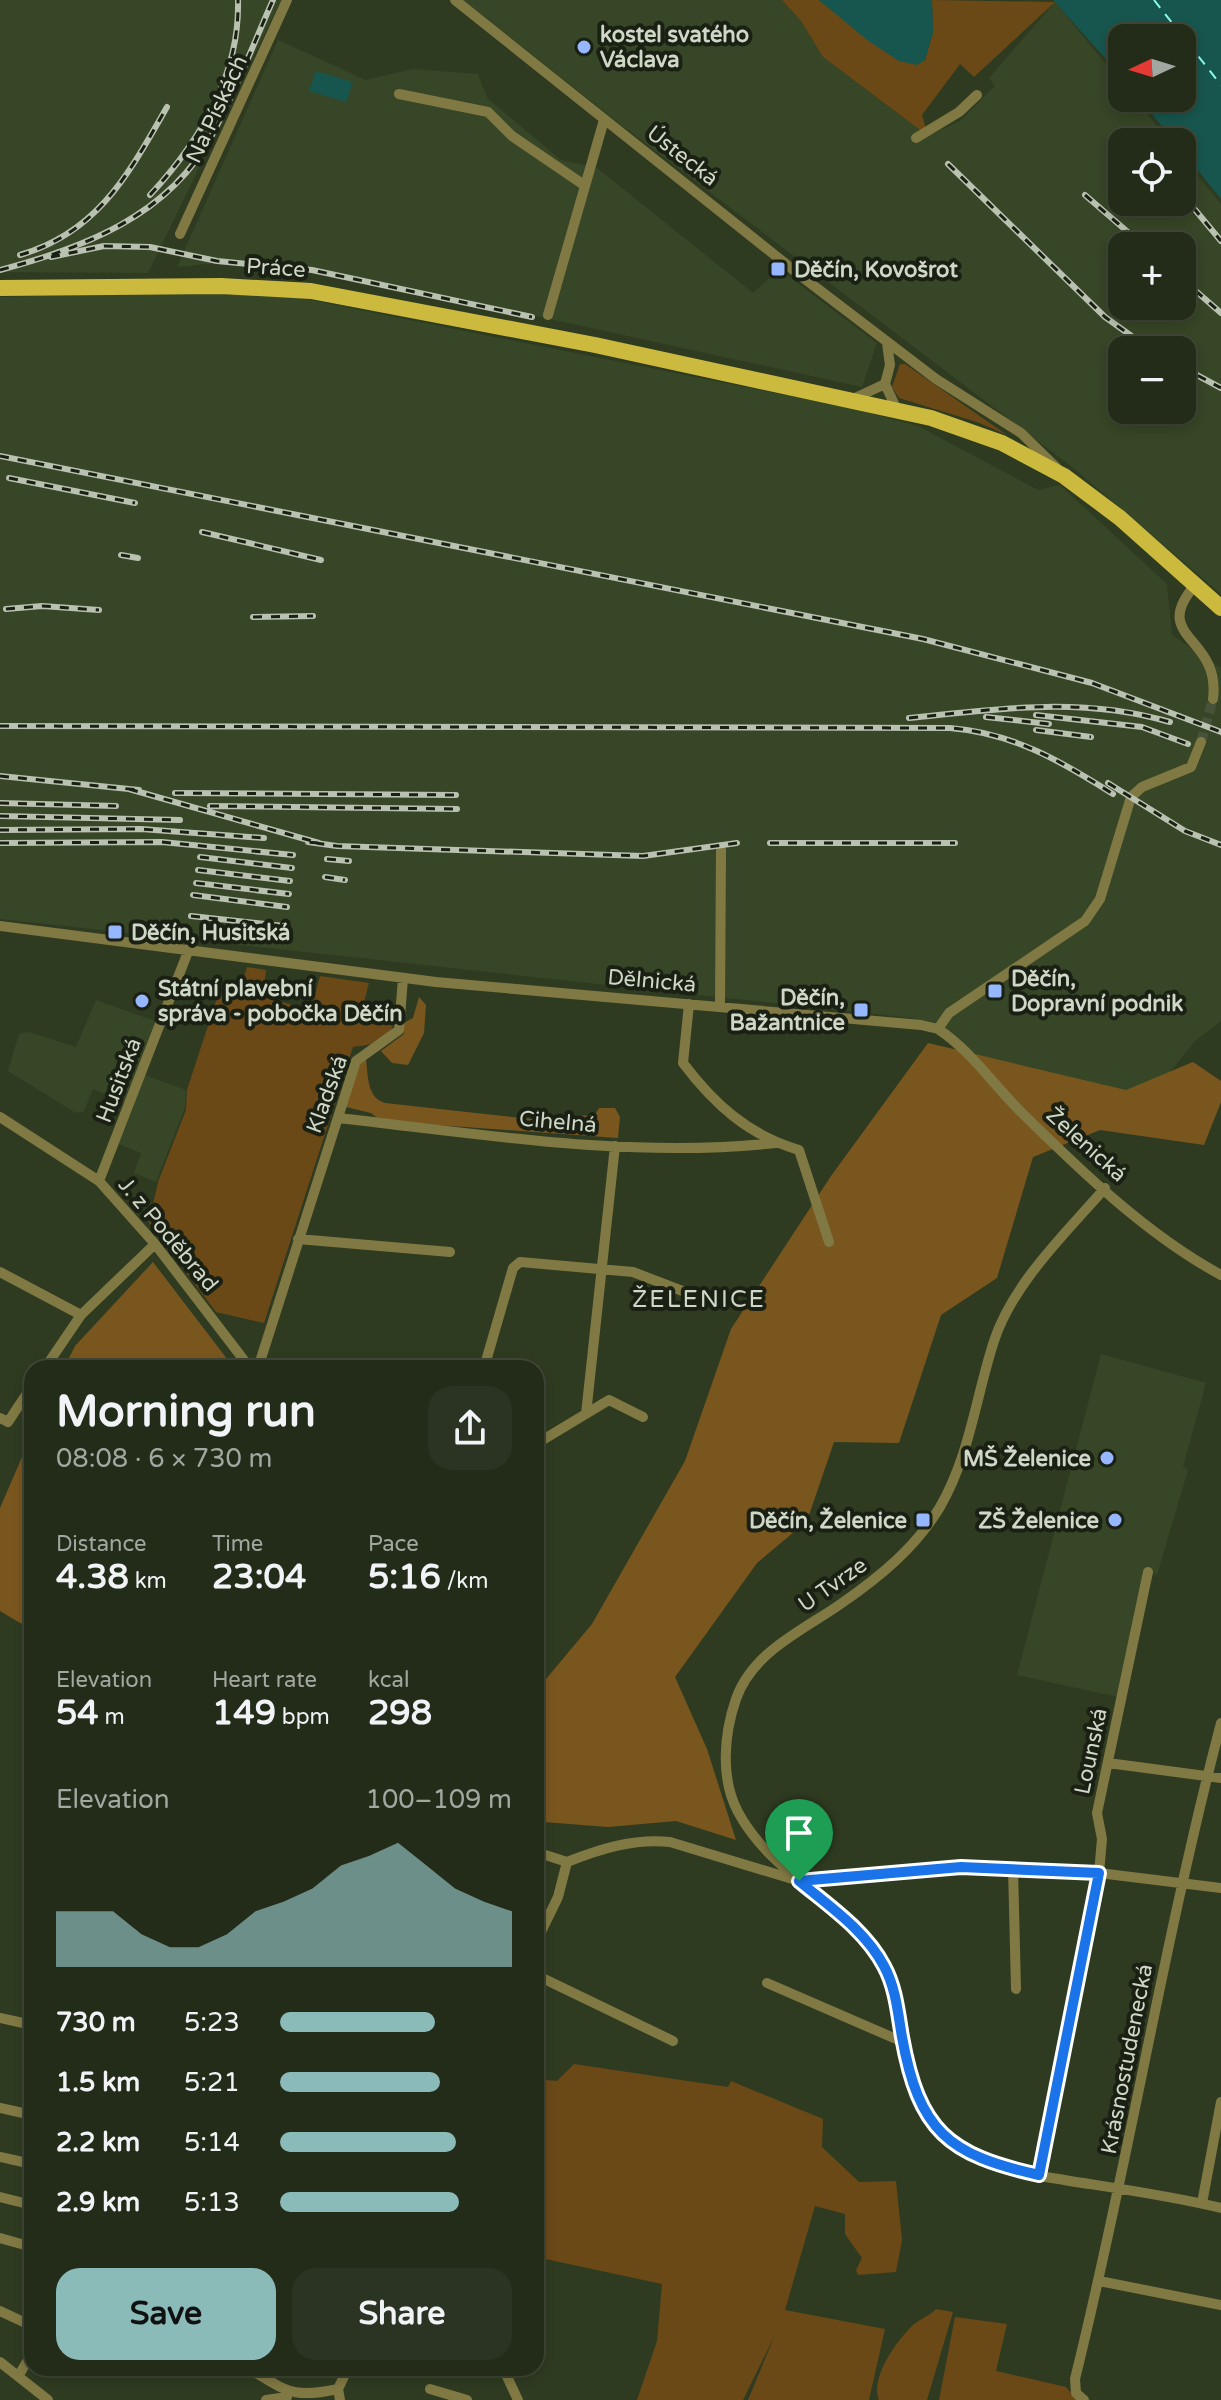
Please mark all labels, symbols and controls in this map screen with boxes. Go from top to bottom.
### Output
place label: kostel svatého Václava [600,22,749,73]
north arrow [1108,24,1196,112]
map controls [1108,24,1196,424]
marker: kostel svatého Václava [575,38,593,56]
street label: Na Pískách [181,52,253,167]
street label: Ústecká [642,119,724,192]
button: locate [1108,128,1196,216]
button: + [1108,232,1196,320]
street label: Práce [245,253,307,283]
place label: Děčín, Kovošrot [794,257,958,283]
marker: Děčín, Kovošrot [769,260,787,278]
button: − [1108,336,1196,424]
place label: Děčín, Husitská [131,920,290,946]
marker: Děčín, Husitská [106,923,124,941]
street label: Dělnická [607,964,697,998]
place label: Děčín, Dopravní podnik [1011,966,1183,1017]
place label: Státní plavební správa - pobočka Děčín [158,976,403,1027]
marker: Děčín, Dopravní podnik [986,982,1004,1000]
place label: Děčín, Bažantnice [730,985,845,1036]
marker: Státní plavební správa - pobočka Děčín [133,992,151,1010]
marker: Děčín, Bažantnice [852,1001,870,1019]
street label: Husitská [91,1034,147,1126]
street label: Kladská [301,1052,353,1137]
street label: Želenická [1041,1101,1133,1188]
street label: Cihelná [518,1106,598,1138]
street label: J. z Poděbrad [113,1172,224,1297]
district label: ŽELENICE [632,1285,766,1314]
text: Morning run [56,1386,316,1439]
button: share [428,1386,512,1470]
text: 08:08 · 6 × 730 m [56,1443,272,1474]
place label: MŠ Želenice [963,1445,1091,1472]
marker: MŠ Želenice [1098,1449,1116,1467]
place label: Děčín, Želenice [749,1507,907,1534]
place label: ZŠ Želenice [978,1507,1099,1534]
marker: Děčín, Želenice [914,1511,932,1529]
marker: ZŠ Želenice [1106,1511,1124,1529]
text: Distance [56,1531,147,1557]
text: Time [212,1531,263,1557]
text: Pace [368,1531,419,1557]
street label: U Tvrze [793,1552,872,1618]
text: 4.38 [56,1557,129,1598]
text: 23:04 [212,1557,306,1598]
text: 5:16 [368,1557,441,1598]
text: km [129,1568,167,1594]
text: /km [441,1568,489,1594]
text: Elevation [56,1667,152,1693]
text: Heart rate [212,1667,317,1693]
text: kcal [368,1667,409,1693]
text: 54 [56,1693,99,1734]
text: 149 [212,1693,276,1734]
text: 298 [368,1693,432,1734]
text: m [99,1704,125,1730]
text: bpm [276,1704,330,1730]
street label: Lounská [1069,1706,1113,1797]
text: Elevation [56,1784,170,1815]
text: 100–109 m [366,1784,512,1815]
pin [765,1799,833,1881]
icon: arrive [777,1811,821,1855]
street label: Krásnostudenecká [1096,1962,1158,2156]
text: 730 m [56,2007,136,2038]
text: 5:23 [184,2007,240,2038]
text: 1.5 km [56,2067,140,2098]
text: 5:21 [184,2067,240,2098]
text: 2.2 km [56,2127,140,2158]
text: 5:14 [184,2127,240,2158]
text: 2.9 km [56,2187,140,2218]
text: 5:13 [184,2187,240,2218]
button: Save [56,2268,276,2360]
button: Share [292,2268,512,2360]

